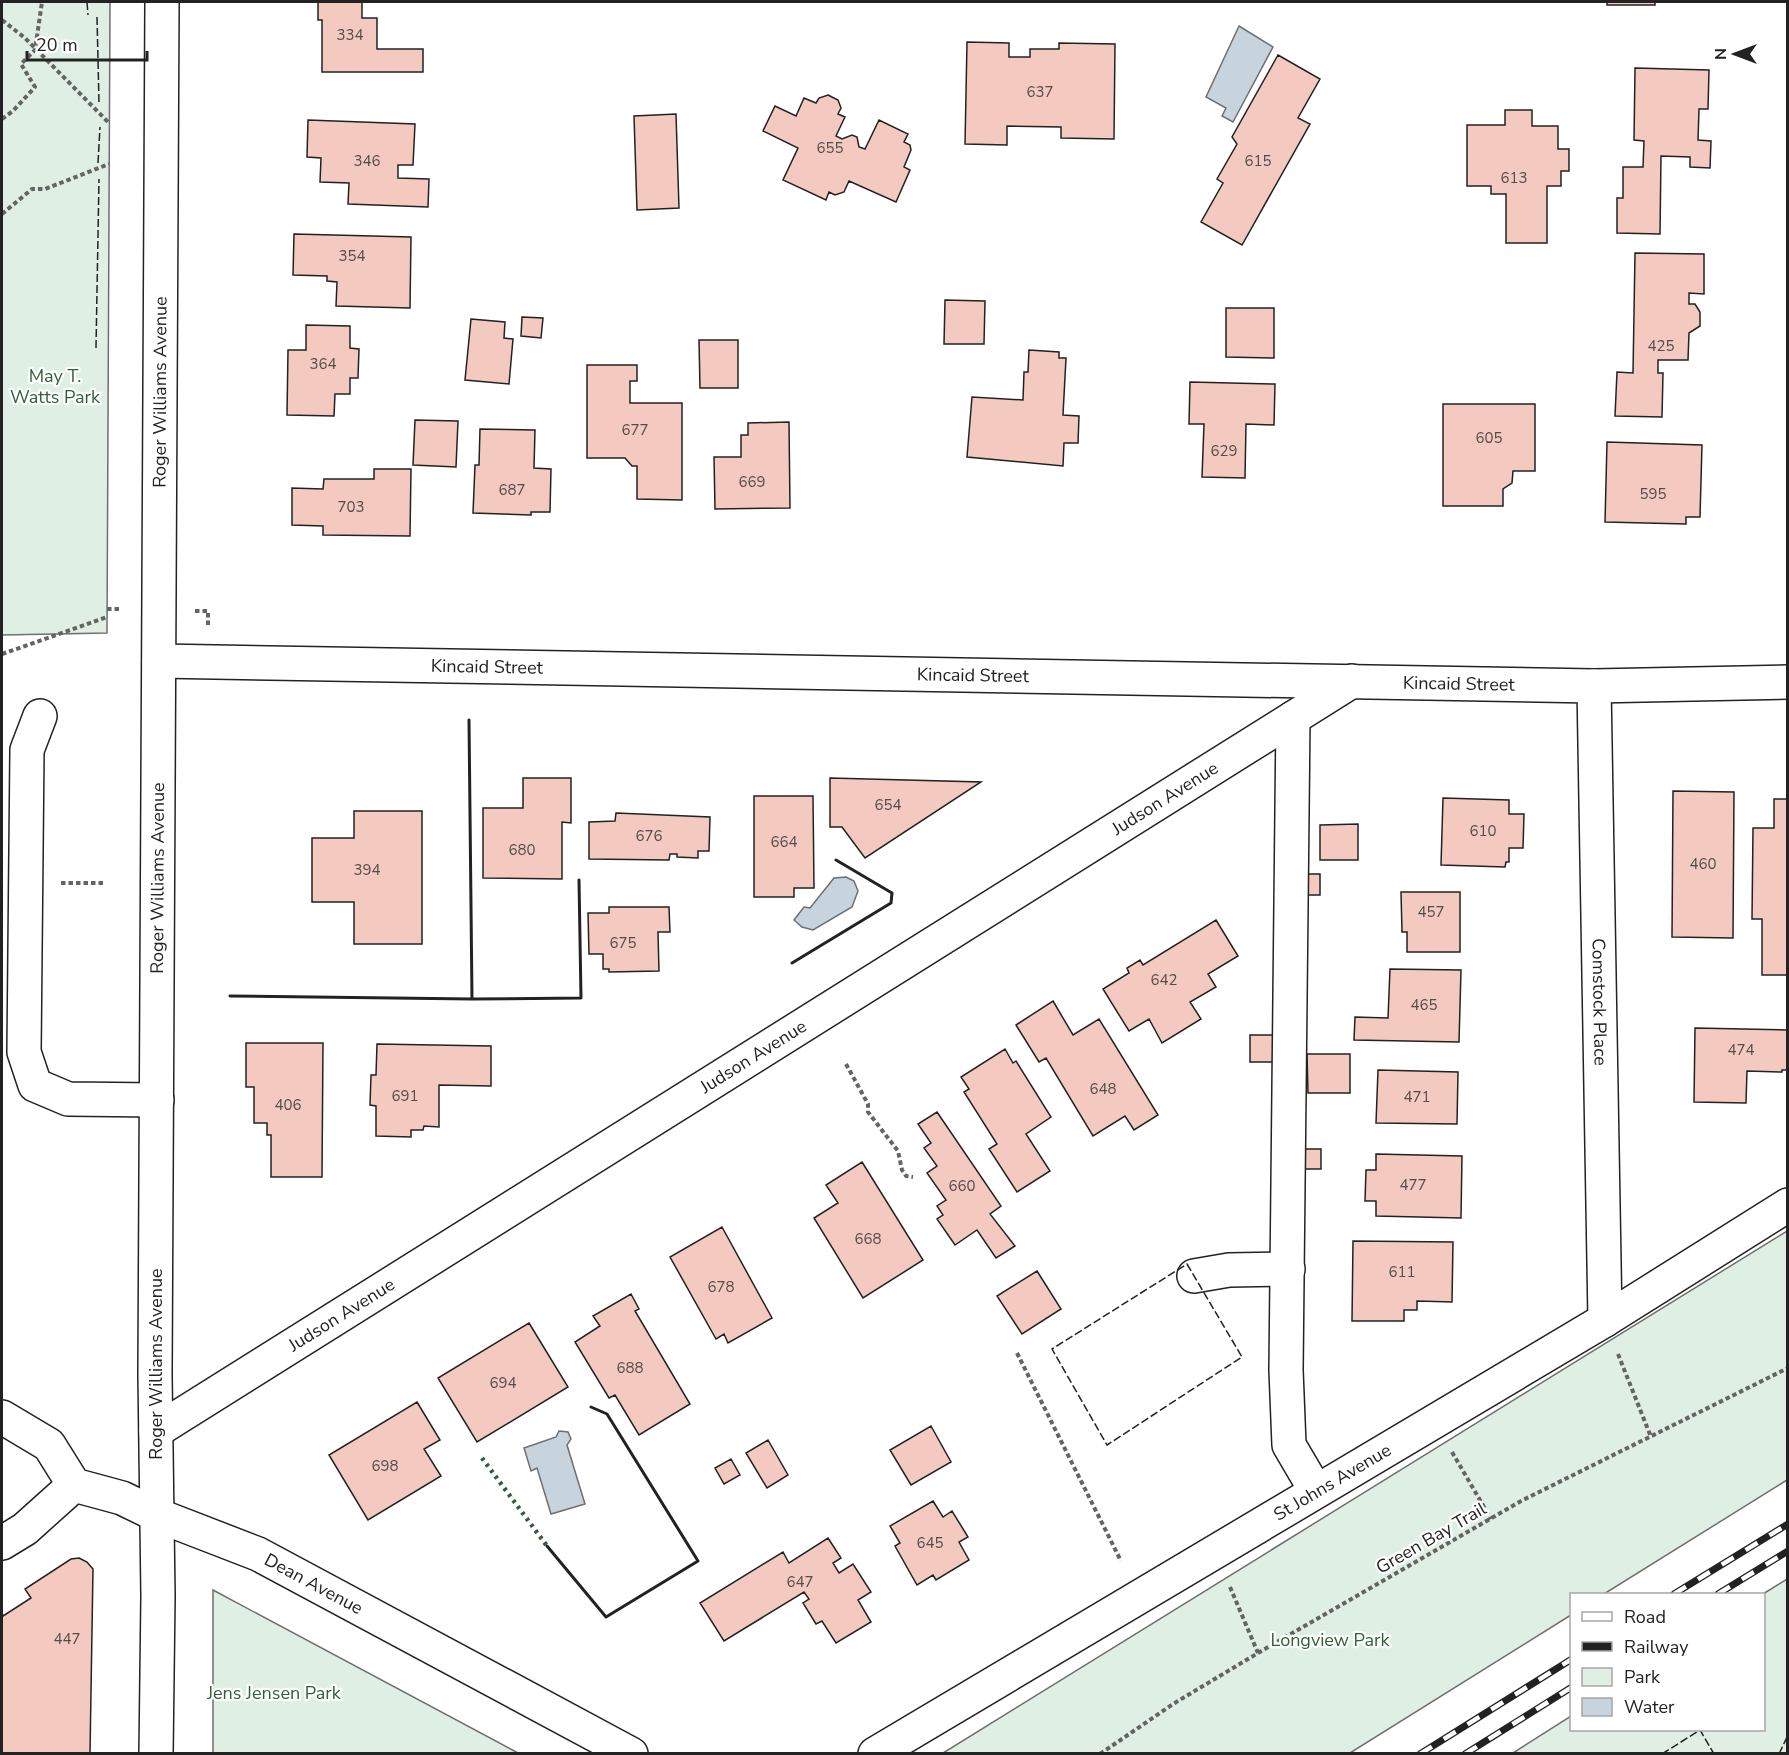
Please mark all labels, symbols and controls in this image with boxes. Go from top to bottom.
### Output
scale bar [27,24,147,62]
north arrow [1705,24,1765,84]
house number: 334 [336,25,364,45]
text: 20 m [36,33,78,57]
text: N [1710,48,1732,60]
house number: 637 [1026,82,1054,102]
house number: 655 [816,138,844,158]
house number: 346 [353,151,381,171]
house number: 615 [1244,151,1272,171]
house number: 613 [1500,168,1528,188]
house number: 354 [338,246,366,266]
street label: Roger Williams Avenue [148,296,172,488]
house number: 425 [1647,336,1675,356]
house number: 364 [309,354,337,374]
park label: May T. Watts Park [10,364,101,409]
house number: 677 [621,420,649,440]
house number: 605 [1475,428,1503,448]
house number: 629 [1210,441,1238,461]
house number: 669 [738,472,766,492]
house number: 687 [498,480,526,500]
house number: 595 [1639,484,1667,504]
house number: 703 [337,497,365,517]
street label: Kincaid Street [431,654,544,680]
street label: Kincaid Street [917,662,1030,688]
street label: Kincaid Street [1403,671,1516,697]
street label: Judson Avenue [1106,756,1223,841]
street label: Roger Williams Avenue [145,782,170,974]
house number: 654 [874,795,902,815]
house number: 610 [1469,821,1497,841]
house number: 676 [635,826,663,846]
house number: 664 [770,832,798,852]
house number: 680 [508,840,536,860]
house number: 460 [1689,854,1717,874]
house number: 394 [353,860,381,880]
house number: 457 [1417,902,1445,922]
house number: 675 [609,933,637,953]
street label: Comstock Place [1586,938,1613,1066]
house number: 642 [1150,970,1178,990]
house number: 465 [1410,995,1438,1015]
street label: Judson Avenue [695,1014,811,1099]
house number: 474 [1727,1040,1755,1060]
house number: 648 [1089,1079,1117,1099]
house number: 691 [391,1086,419,1106]
house number: 471 [1403,1087,1431,1107]
house number: 406 [274,1095,302,1115]
house number: 477 [1399,1175,1427,1195]
house number: 660 [948,1176,976,1196]
house number: 668 [854,1229,882,1249]
house number: 611 [1388,1262,1416,1282]
street label: Roger Williams Avenue [144,1268,168,1460]
street label: Judson Avenue [283,1272,399,1358]
house number: 678 [707,1277,735,1297]
house number: 688 [616,1358,644,1378]
house number: 694 [489,1373,517,1393]
street label: St Johns Avenue [1269,1438,1396,1526]
house number: 698 [371,1456,399,1476]
street label: Green Bay Trail [1371,1496,1491,1579]
house number: 645 [916,1533,944,1553]
street label: Dean Avenue [260,1548,367,1620]
house number: 647 [786,1572,814,1592]
legend [1570,1593,1765,1731]
text: Road [1624,1605,1666,1629]
park label: Longview Park [1270,1628,1391,1652]
house number: 447 [53,1629,81,1649]
text: Railway [1624,1635,1689,1659]
text: Park [1624,1665,1661,1689]
park label: Jens Jensen Park [206,1681,342,1705]
text: Water [1624,1695,1675,1719]

